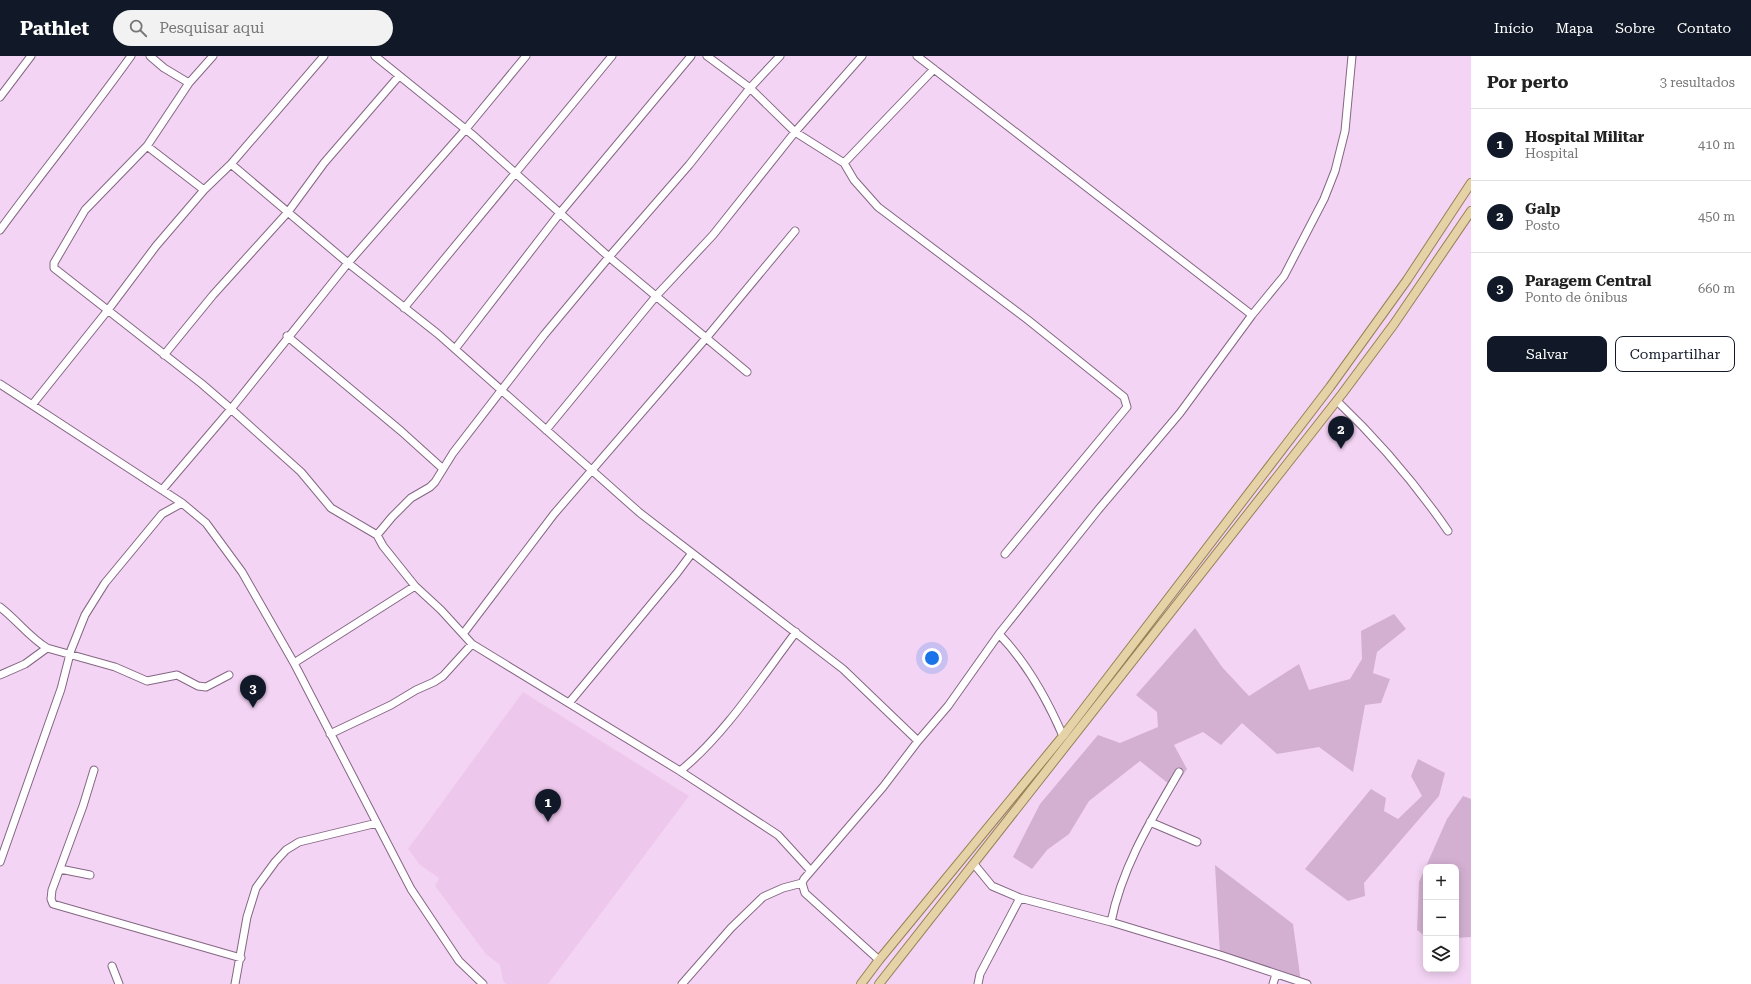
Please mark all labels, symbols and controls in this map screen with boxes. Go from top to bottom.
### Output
search box [113,10,393,46]
text: Pathlet [20,17,89,40]
icon: search [127,17,149,39]
text: Pesquisar aqui [159,19,264,37]
text: Início [1494,20,1534,36]
text: Mapa [1556,20,1593,36]
text: Sobre [1615,20,1655,36]
text: Contato [1677,20,1731,36]
text: Por perto [1487,72,1568,92]
text: 3 resultados [1660,75,1735,90]
text: Hospital Militar [1525,128,1644,146]
text: 1 [1496,137,1504,152]
text: 410 m [1698,137,1735,152]
text: Hospital [1525,146,1578,161]
text: Galp [1525,200,1561,218]
text: 2 [1496,209,1504,224]
text: 450 m [1698,209,1735,224]
text: Posto [1525,218,1560,233]
text: Paragem Central [1525,272,1651,290]
text: 3 [1496,281,1504,296]
text: 660 m [1698,281,1735,296]
text: Ponto de ônibus [1525,290,1627,305]
button: Salvar [1487,336,1607,372]
button: Compartilhar [1615,336,1735,372]
pin: 2 [1328,416,1354,449]
your location [922,648,942,668]
pin: 3 [240,675,266,708]
pin: 1 [535,789,561,822]
map controls [1423,864,1459,972]
button: + [1423,864,1459,900]
button: − [1423,900,1459,936]
button: layers [1423,936,1459,972]

